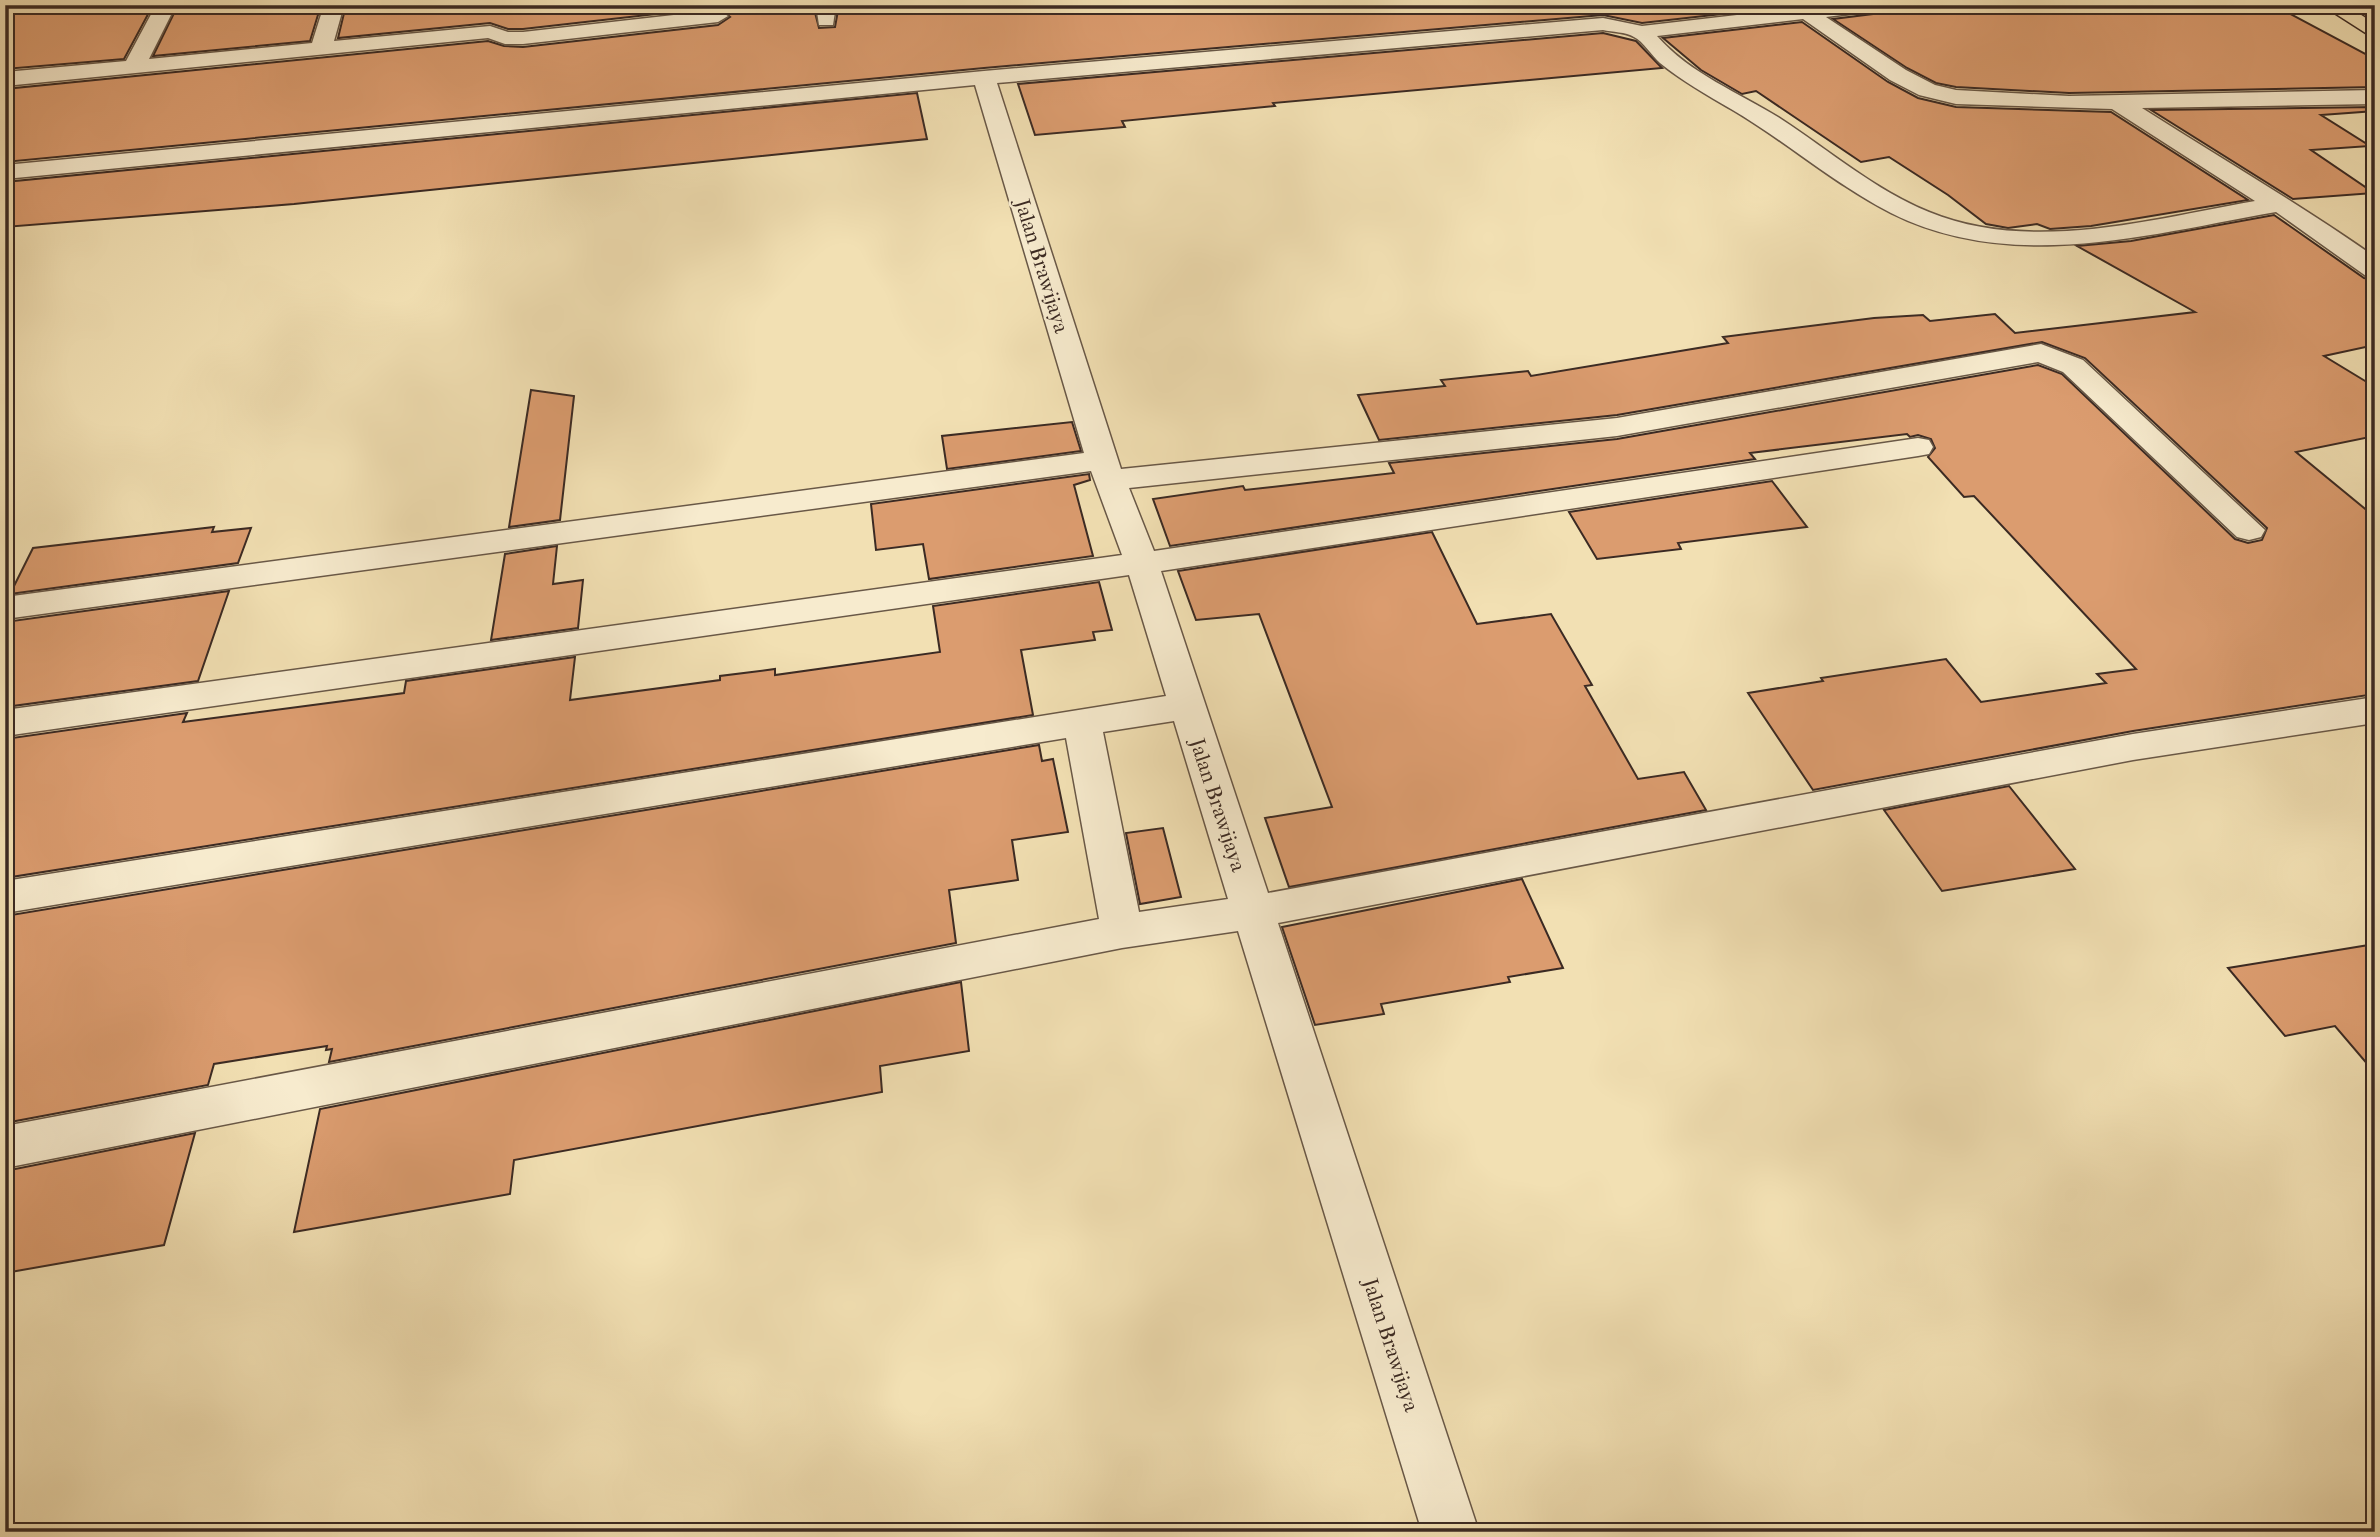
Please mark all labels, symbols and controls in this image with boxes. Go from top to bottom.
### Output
street label: Jalan Brawijaya [1010,194,1074,336]
street label: Jalan Brawijaya [1185,734,1251,875]
street label: Jalan Brawijaya [1358,1274,1424,1415]

